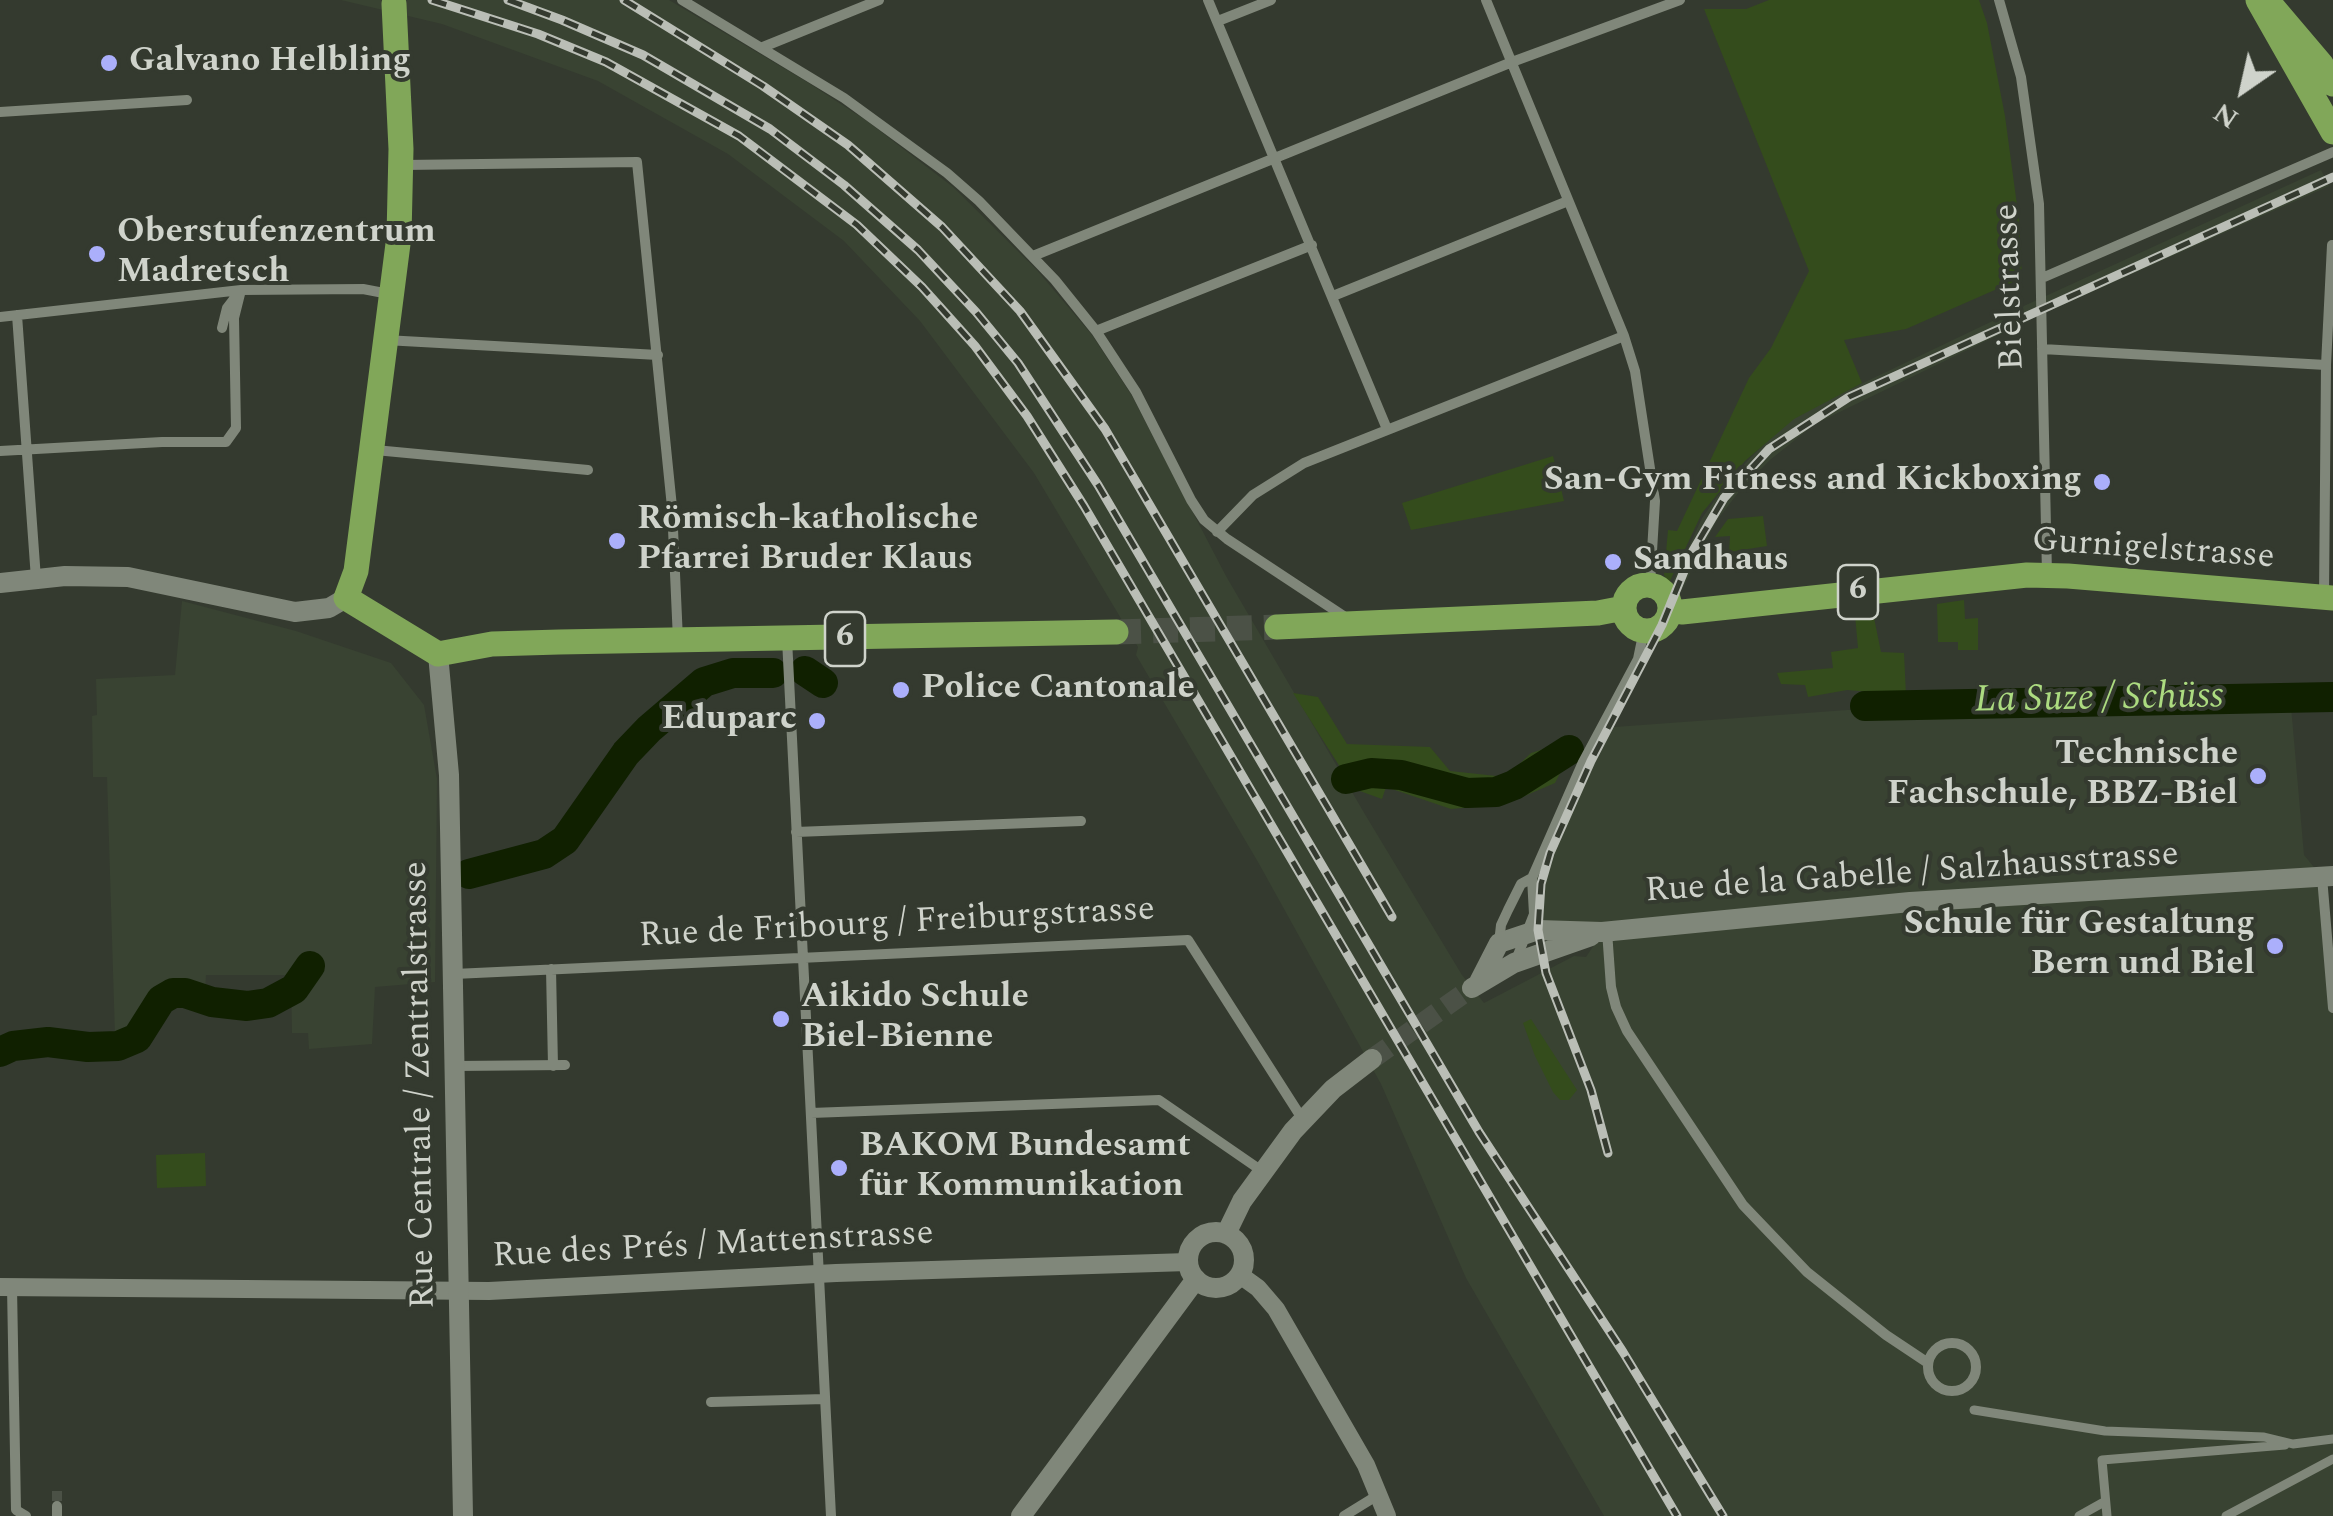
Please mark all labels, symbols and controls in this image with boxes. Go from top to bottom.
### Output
north arrow [2193,40,2293,140]
place label: Galvano Helbling [129,42,411,84]
marker: Galvano Helbling [98,52,120,74]
text: N [2204,91,2247,140]
street label: Bielstrasse [1988,203,2036,371]
place label: Oberstufenzentrum Madretsch [117,213,436,295]
marker: Oberstufenzentrum Madretsch [86,243,108,265]
place label: San-Gym Fitness and Kickboxing [1544,461,2082,503]
marker: San-Gym Fitness and Kickboxing [2091,471,2113,493]
place label: Römisch-katholische Pfarrei Bruder Klaus [637,500,978,582]
street label: Gurnigelstrasse [2030,522,2276,580]
marker: Römisch-katholische Pfarrei Bruder Klaus [606,530,628,552]
place label: Sandhaus [1633,541,1789,583]
marker: Sandhaus [1602,551,1624,573]
road number: 6 [1838,565,1878,619]
road number: 6 [825,612,865,666]
place label: Police Cantonale [921,669,1195,711]
water label: La Suze / Schüss [1974,676,2224,726]
marker: Police Cantonale [890,679,912,701]
place label: Eduparc [662,700,797,742]
marker: Eduparc [806,710,828,732]
place label: Technische Fachschule, BBZ-Biel [1887,735,2238,817]
marker: Technische Fachschule, BBZ-Biel [2247,765,2269,787]
street label: Rue de la Gabelle / Salzhausstrasse [1644,835,2180,915]
street label: Rue Centrale / Zentralstrasse [397,861,447,1309]
street label: Rue de Fribourg / Freiburgstrasse [638,891,1156,959]
place label: Schule für Gestaltung Bern und Biel [1904,905,2255,987]
marker: Schule für Gestaltung Bern und Biel [2264,935,2286,957]
place label: Aikido Schule Biel-Bienne [801,978,1029,1060]
marker: Aikido Schule Biel-Bienne [770,1008,792,1030]
place label: BAKOM Bundesamt für Kommunikation [859,1127,1191,1209]
marker: BAKOM Bundesamt für Kommunikation [828,1157,850,1179]
street label: Rue des Prés / Mattenstrasse [491,1214,935,1280]

